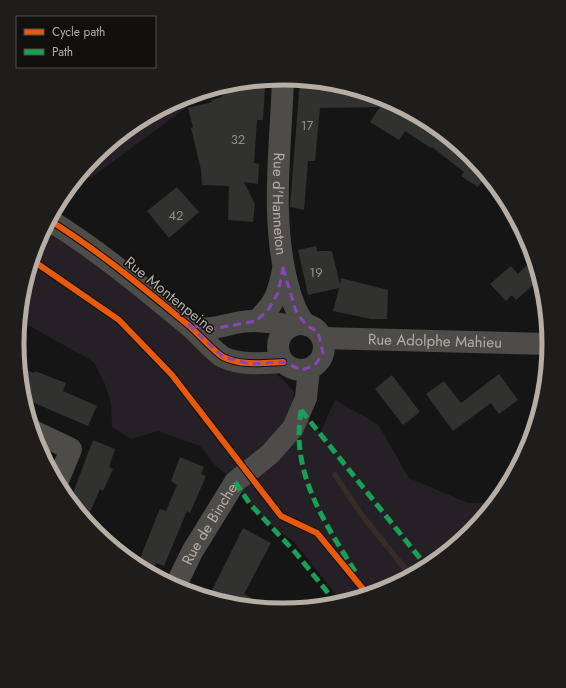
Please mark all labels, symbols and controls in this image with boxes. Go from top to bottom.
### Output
legend [16,16,156,68]
text: Cycle path [52,23,105,41]
text: Path [52,43,73,61]
house number: 17 [301,116,314,135]
house number: 32 [231,130,245,149]
street label: Rue d'Hanneton [267,152,292,256]
house number: 42 [169,206,183,225]
street label: Rue Montenpeine [120,251,221,339]
house number: 19 [309,263,323,282]
street label: Rue Adolphe Mahieu [368,328,502,354]
street label: Rue de Binche [176,478,243,569]

